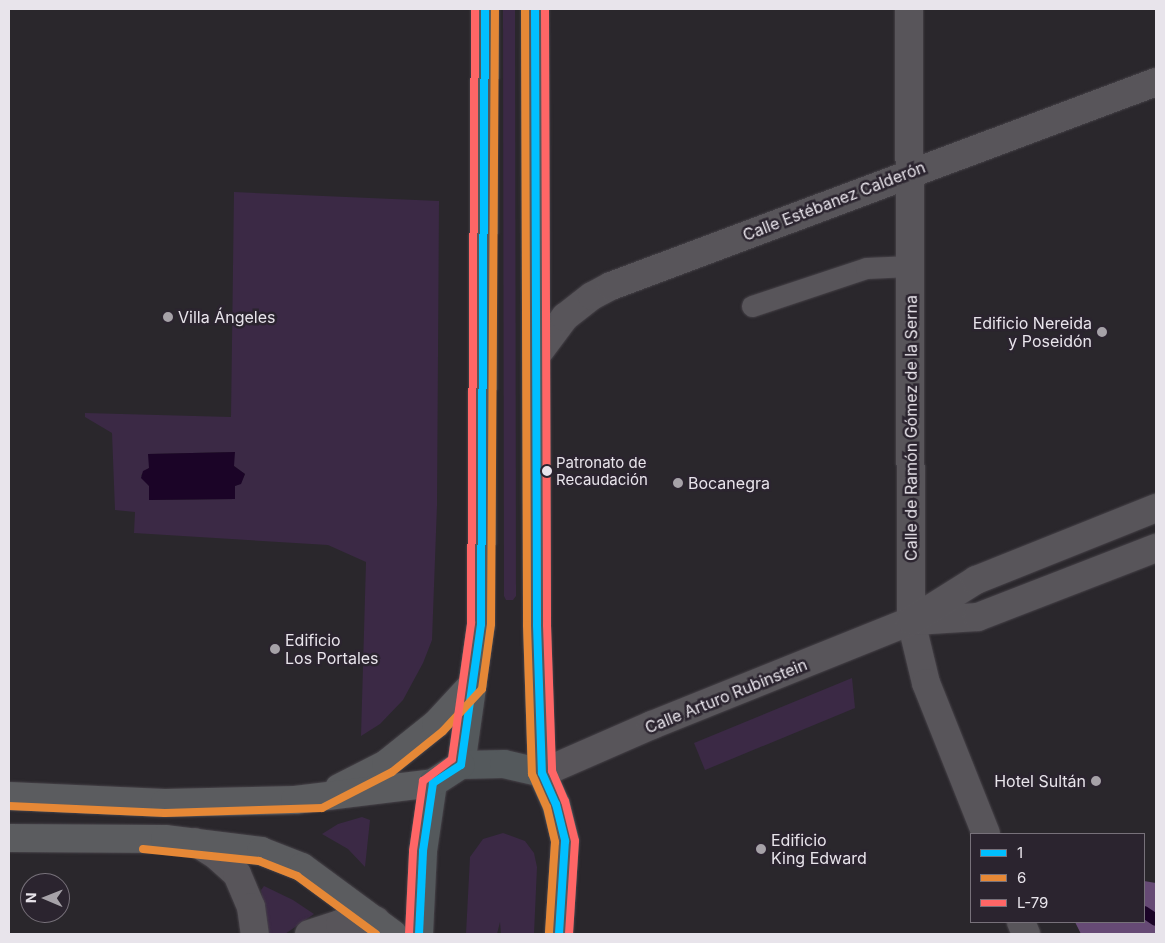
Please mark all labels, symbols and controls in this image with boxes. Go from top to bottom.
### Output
street label: Calle Estébanez Calderón [740,157,928,245]
street label: Calle de Ramón Gómez de la Serna [901,295,921,561]
place label: Villa Ángeles [178,307,275,327]
marker: Villa Ángeles [162,311,174,323]
place label: Edificio Nereida y Poseidón [973,313,1092,351]
marker: Edificio Nereida y Poseidón [1096,326,1108,338]
place label: Patronato de Recaudación [556,453,648,488]
marker: Patronato de Recaudación [542,466,552,476]
place label: Bocanegra [688,473,770,493]
marker: Bocanegra [672,477,684,489]
place label: Edificio Los Portales [285,630,379,668]
marker: Edificio Los Portales [269,643,281,655]
street label: Calle Arturo Rubinstein [642,655,810,737]
place label: Hotel Sultán [994,771,1086,791]
marker: Hotel Sultán [1090,775,1102,787]
place label: Edificio King Edward [771,830,867,868]
legend [970,833,1145,923]
marker: Edificio King Edward [755,843,767,855]
text: 1 [1017,843,1023,862]
text: 6 [1017,868,1026,887]
north arrow [20,873,70,923]
text: N [22,892,39,903]
text: L-79 [1017,893,1048,912]

